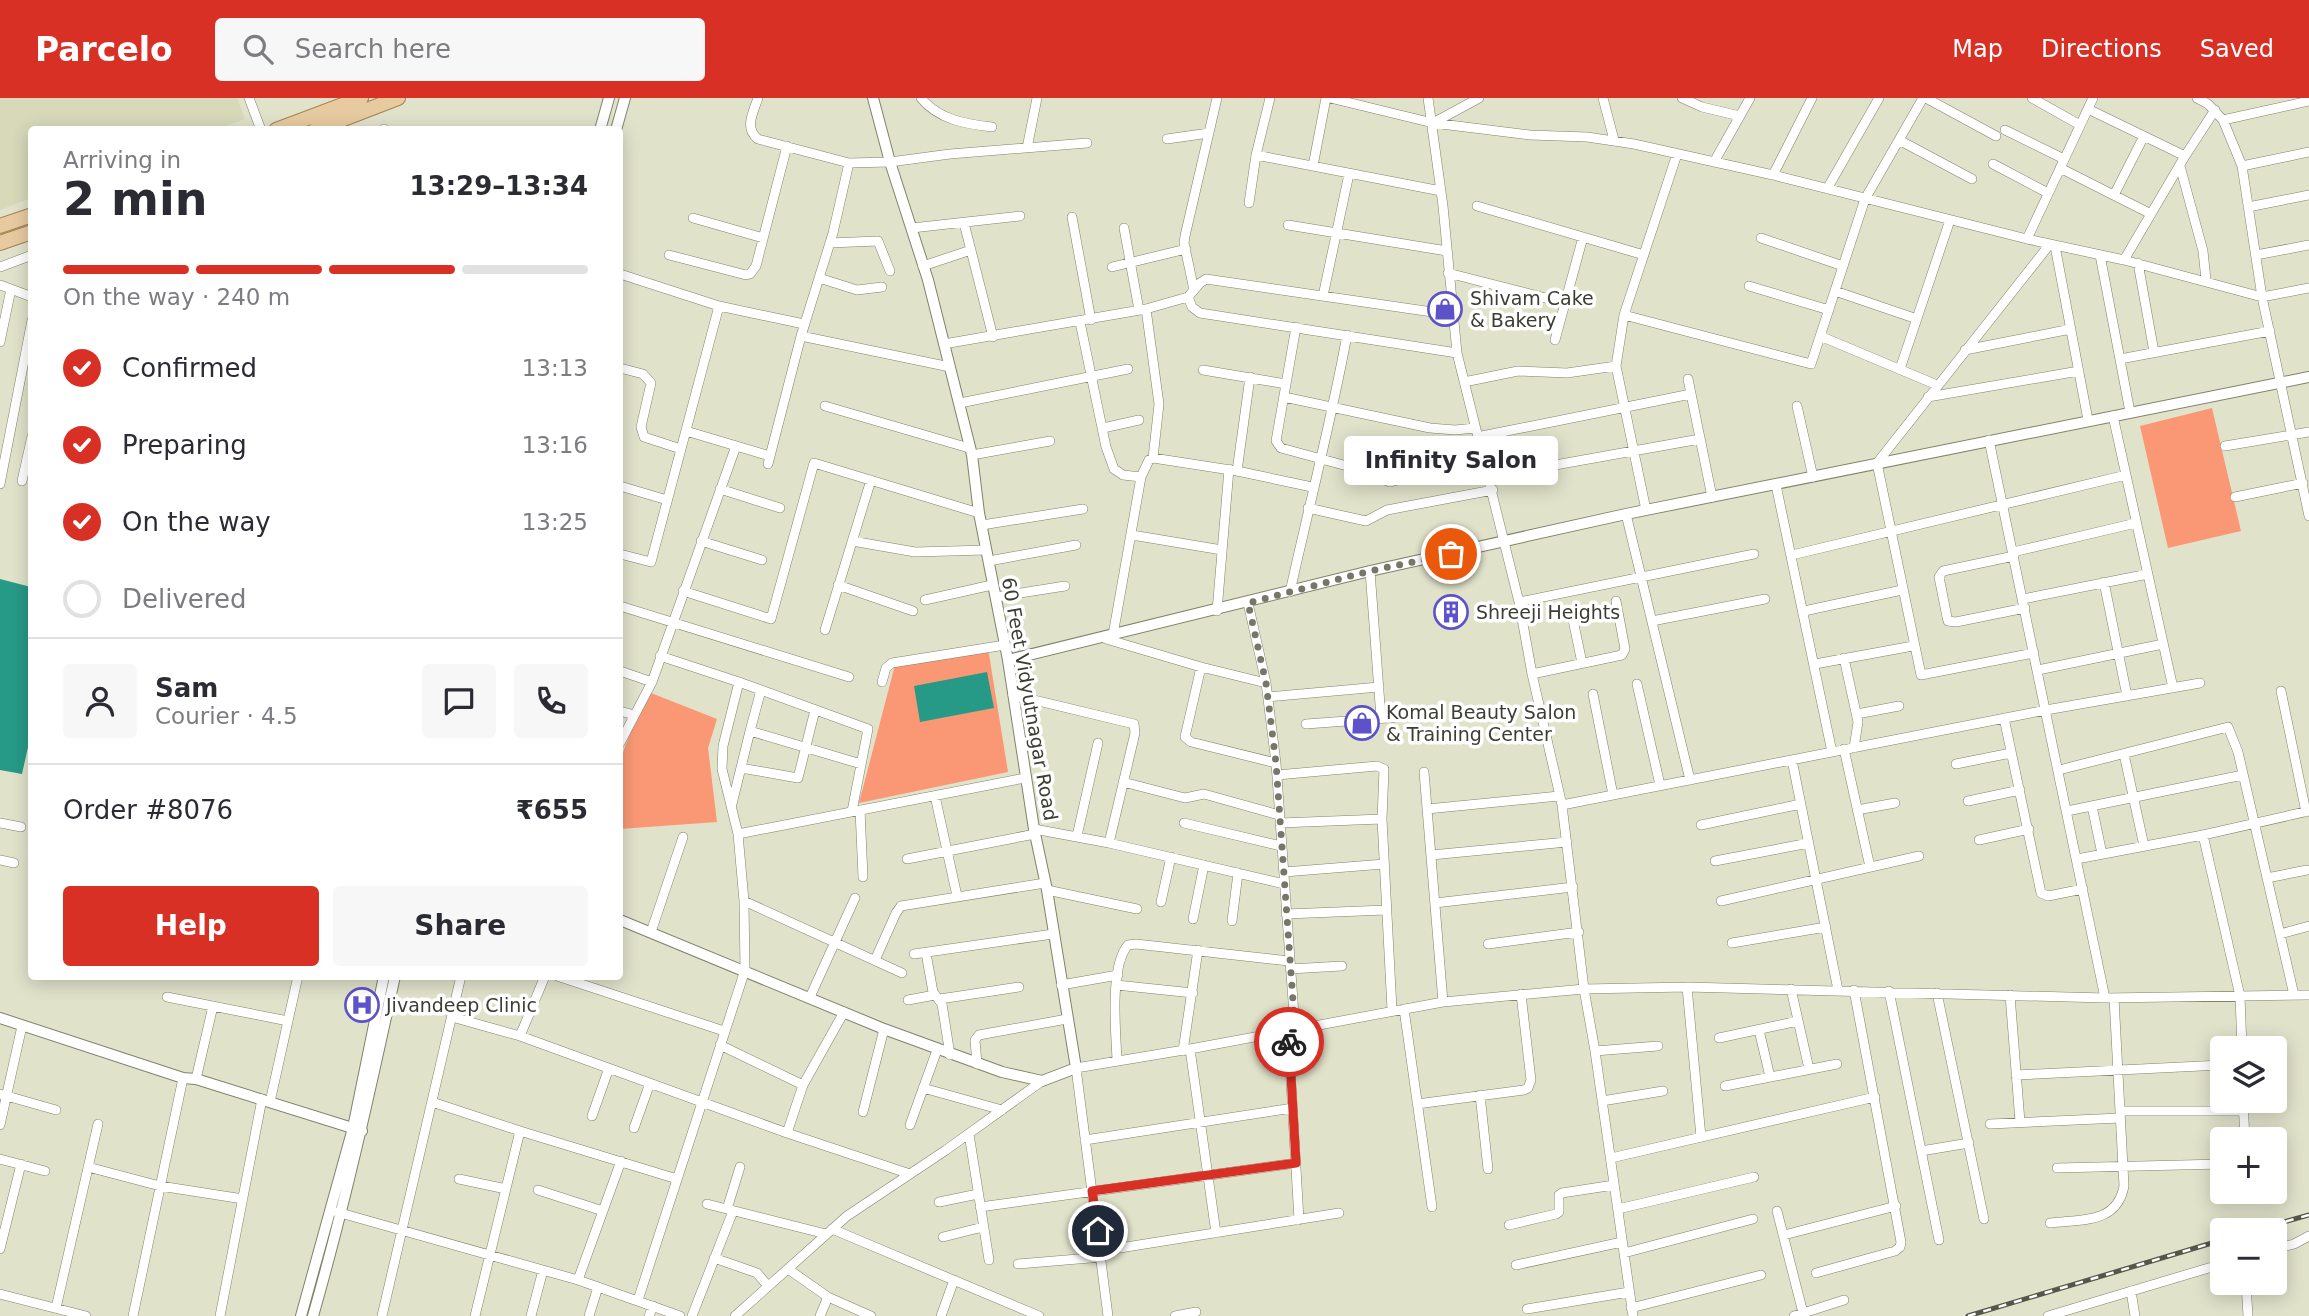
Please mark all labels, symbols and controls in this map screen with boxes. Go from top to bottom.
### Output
search box [215,18,705,81]
text: Parcelo [35,30,173,69]
icon: search [239,30,277,68]
text: Search here [295,34,451,64]
text: Map [1952,35,2003,63]
text: Directions [2041,35,2162,63]
text: Saved [2200,35,2274,63]
text: Arriving in [63,147,181,173]
text: 13:29–13:34 [409,171,588,201]
text: 2 min [63,172,207,226]
text: On the way · 240 m [63,284,290,310]
place label: Shivam Cake & Bakery [1470,287,1594,331]
shop icon: Shivam Cake & Bakery [1426,290,1464,328]
icon: check [63,349,101,387]
text: Confirmed [122,353,257,383]
text: 13:13 [522,355,588,381]
icon: check [63,426,101,464]
text: Preparing [122,430,247,460]
text: 13:16 [522,432,588,458]
callout: Infinity Salon [1344,435,1558,484]
text: Infinity Salon [1365,447,1537,473]
icon: check [63,503,101,541]
text: On the way [122,507,271,537]
text: 13:25 [522,509,588,535]
pin [1421,524,1481,584]
icon: bag [1432,535,1470,573]
street label: 60 Feet Vidyutnagar Road [998,576,1062,822]
text: Delivered [122,584,246,614]
building icon: Shreeji Heights [1432,593,1470,631]
place label: Shreeji Heights [1476,601,1620,623]
button: person [63,664,137,738]
button: chat [422,664,496,738]
button: phone [514,664,588,738]
text: Sam [155,673,218,703]
place label: Komal Beauty Salon & Training Center [1386,701,1576,745]
text: Courier · 4.5 [155,703,298,729]
shop icon: Komal Beauty Salon & Training Center [1343,704,1381,742]
text: Order #8076 [63,795,233,825]
text: ₹655 [516,795,588,825]
button: Help [63,886,319,966]
button: Share [333,886,588,966]
hospital icon: Jivandeep Clinic [343,986,381,1024]
place label: Jivandeep Clinic [385,994,537,1016]
courier [1254,1007,1324,1077]
icon: bike [1270,1023,1308,1061]
map controls [2210,1036,2287,1295]
button: layers [2210,1036,2287,1113]
button: + [2210,1127,2287,1204]
pin [1068,1201,1128,1261]
icon: home [1079,1212,1117,1250]
button: − [2210,1218,2287,1295]

